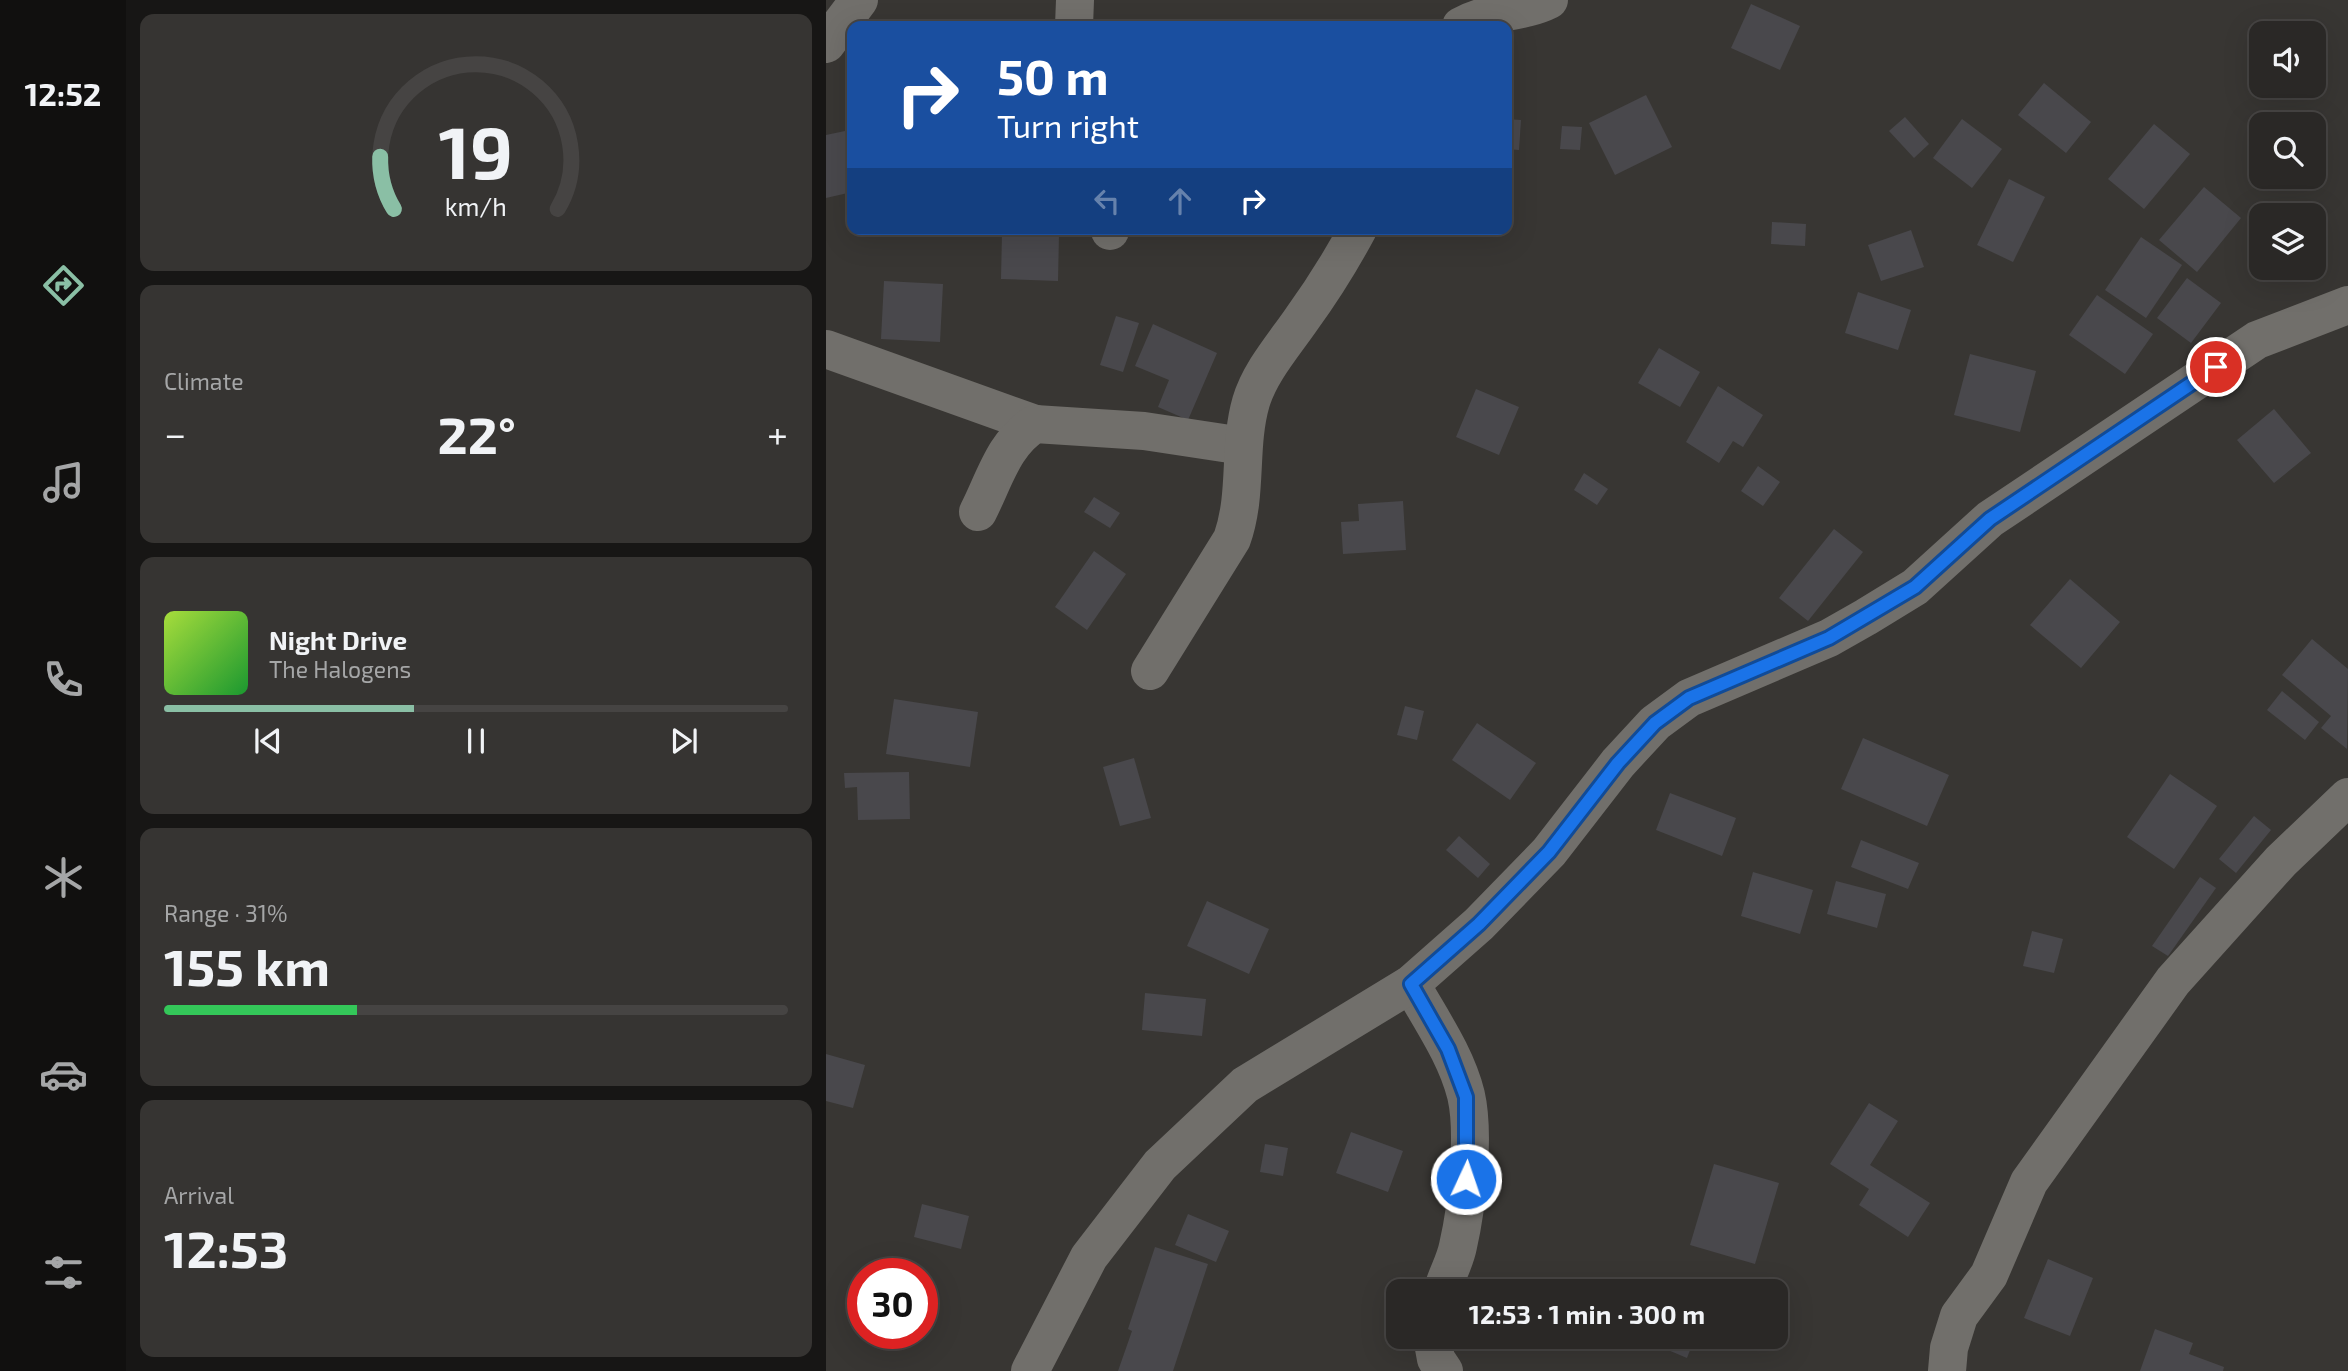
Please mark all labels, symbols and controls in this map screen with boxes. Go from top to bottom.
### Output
map controls [2249,21,2326,280]
button: sound [2249,21,2326,98]
text: 50 m [997,46,1109,105]
icon: right [882,49,973,140]
text: 12:52 [25,74,101,112]
text: 19 [439,106,513,194]
text: Turn right [997,106,1139,144]
button: search [2249,112,2326,189]
icon: left [1088,182,1126,220]
icon: ahead [1161,182,1199,220]
icon: right [1234,182,1272,220]
text: km/h [445,191,507,221]
button: layers [2249,203,2326,280]
icon: directions [39,261,88,310]
pin [2186,337,2246,397]
icon: arrive [2197,348,2235,386]
text: Climate [164,367,244,395]
text: 22° [437,402,516,464]
text: − [164,410,186,456]
text: + [767,410,788,456]
icon: music [39,458,88,507]
text: Night Drive [269,624,407,655]
icon: phone [39,655,88,704]
text: The Halogens [269,655,411,683]
icon: previous [249,722,287,760]
icon: pause [457,722,495,760]
icon: next [665,722,703,760]
icon: climate [39,853,88,902]
text: Range · 31% [164,899,288,927]
text: 155 km [164,934,330,996]
icon: car [39,1050,88,1099]
position arrow [1429,1142,1503,1216]
text: Arrival [164,1181,234,1209]
text: 12:53 [164,1216,288,1278]
icon: filters [39,1248,88,1297]
speed limit sign: 30 [847,1258,938,1349]
text: 12:53 · 1 min · 300 m [1469,1298,1705,1329]

